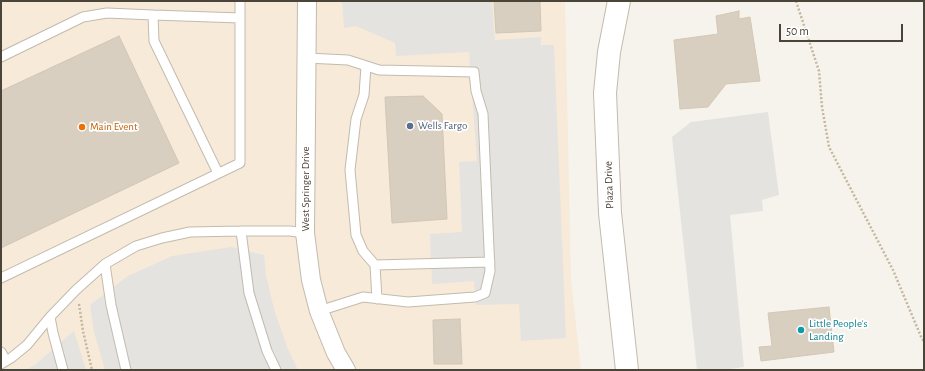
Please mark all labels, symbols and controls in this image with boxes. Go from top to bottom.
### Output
scale bar [781,16,905,42]
text: 50 m [786,25,809,37]
place label: Wells Fargo [418,119,467,133]
place label: Main Event [90,120,138,134]
marker: Wells Fargo [405,121,415,131]
marker: Main Event [77,122,87,132]
street label: West Springer Drive [299,146,313,232]
street label: Plaza Drive [602,161,616,209]
place label: Little People's Landing [809,317,868,343]
marker: Little People's Landing [796,325,806,335]

